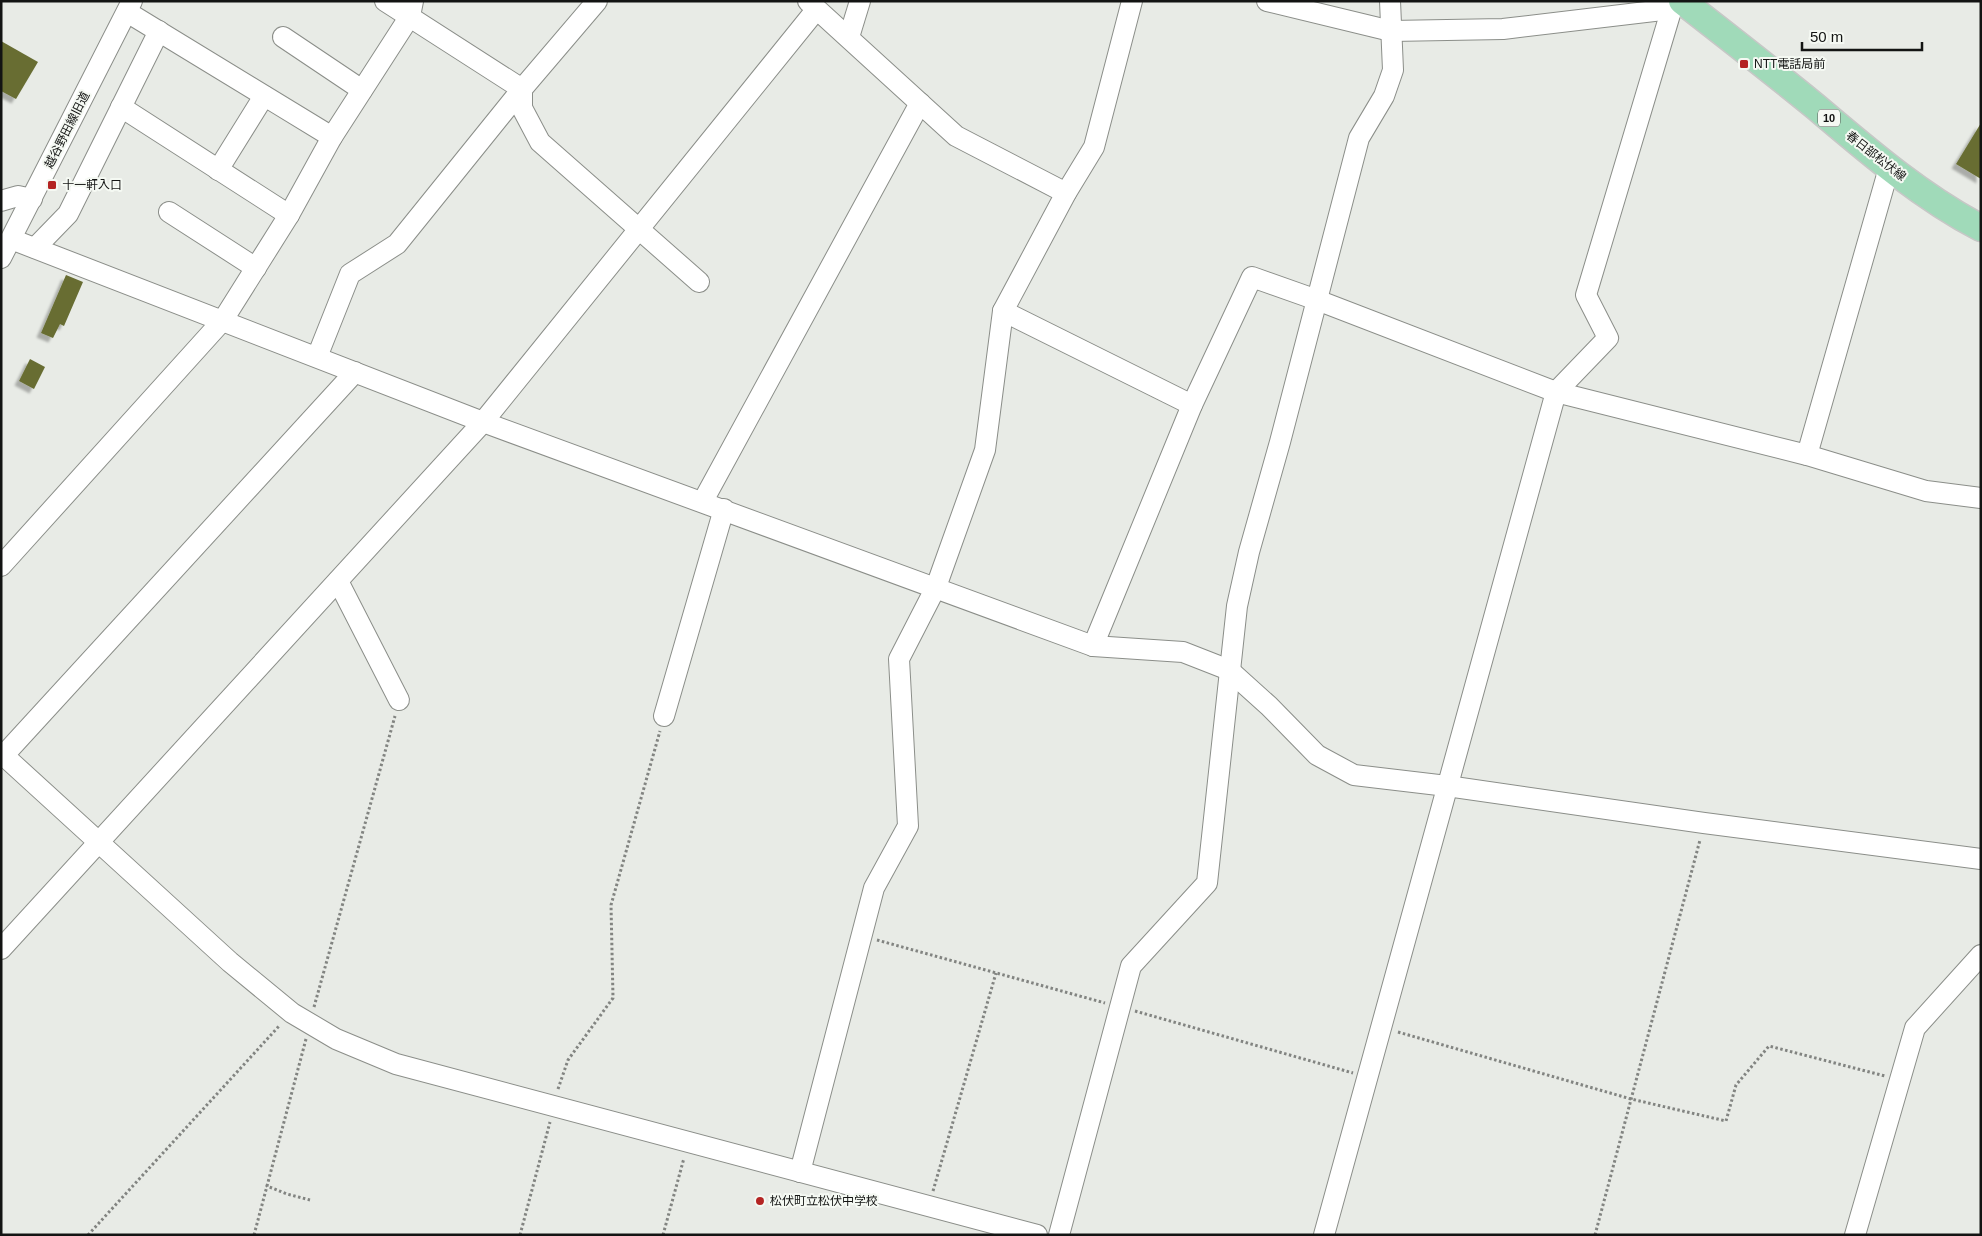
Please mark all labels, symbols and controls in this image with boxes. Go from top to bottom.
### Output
scale bar [1802,20,1922,52]
text: 50 m [1810,28,1843,45]
place label: NTT電話局前 [1754,57,1825,71]
marker: NTT電話局前 [1738,58,1750,70]
street label: 越谷野田線旧道 [42,89,92,171]
road number: 10 [1818,110,1840,126]
street label: 春日部松伏線 [1843,128,1909,184]
place label: 十一軒入口 [62,178,122,192]
marker: 十一軒入口 [46,179,58,191]
place label: 松伏町立松伏中学校 [770,1194,878,1208]
marker: 松伏町立松伏中学校 [754,1195,766,1207]

